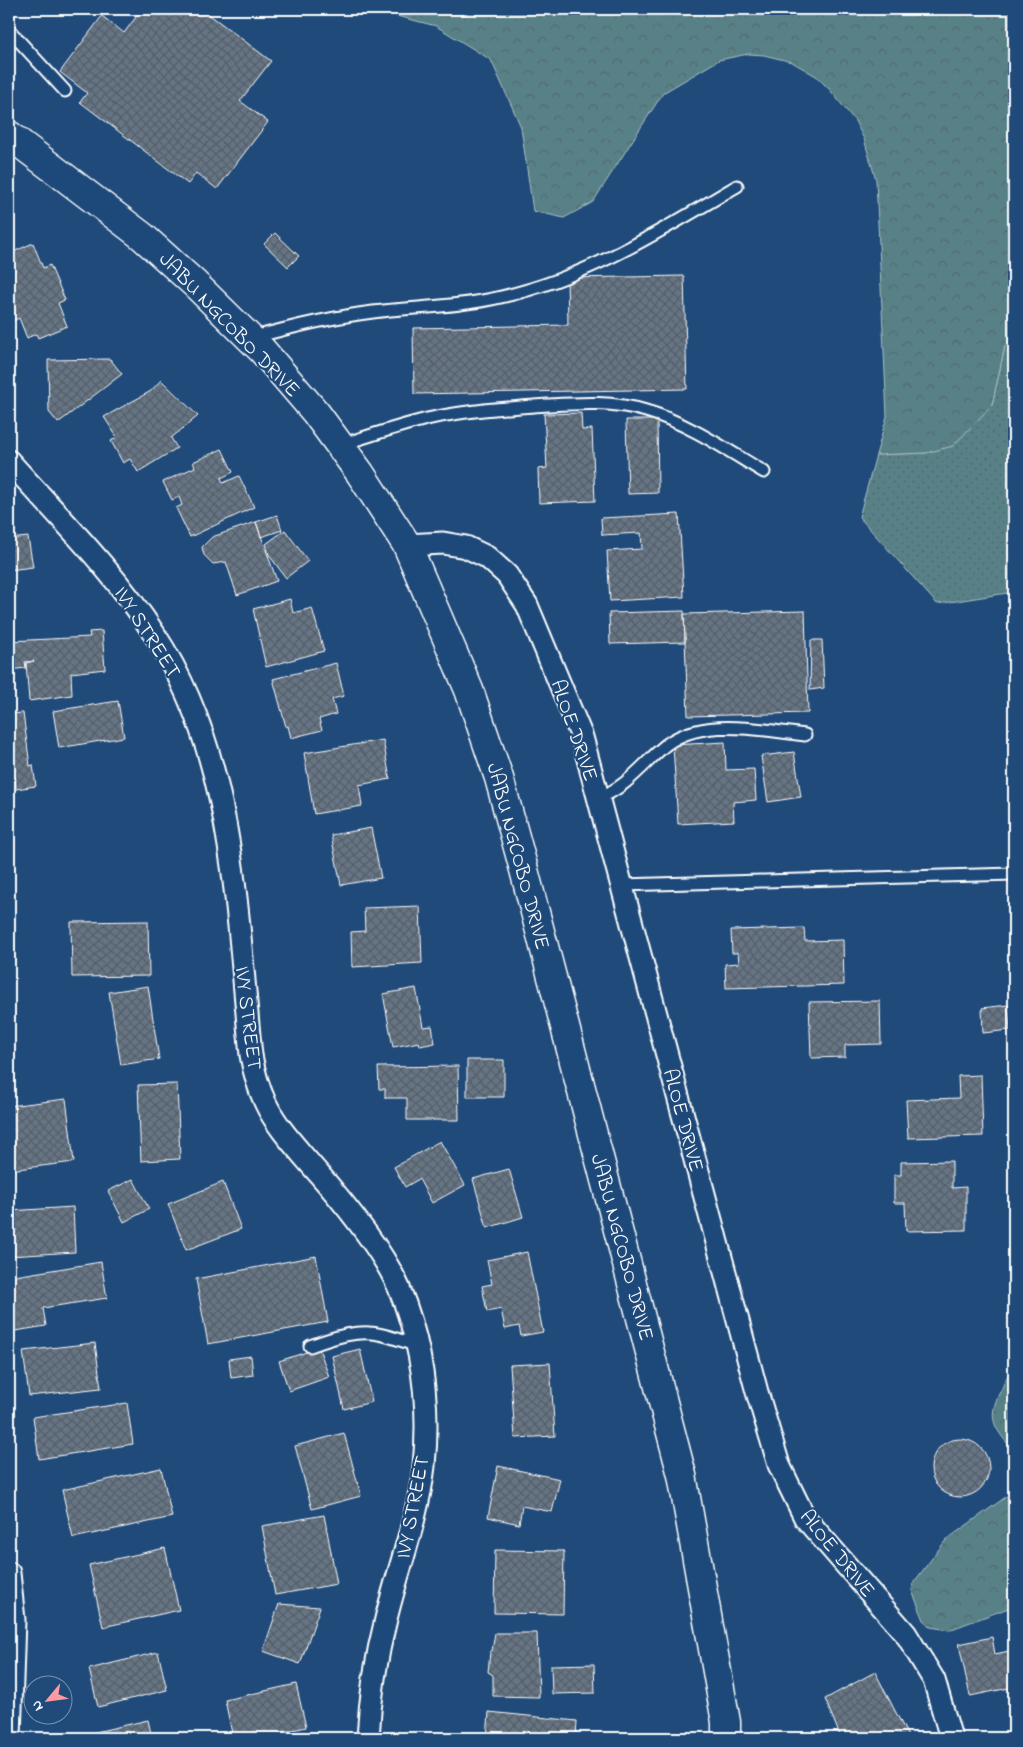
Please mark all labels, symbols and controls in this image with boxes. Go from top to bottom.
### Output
street label: JABU NGCOBO DRIVE [151,246,306,405]
street label: IVY STREET [105,581,187,685]
street label: ALOE DRIVE [542,676,605,786]
street label: JABU NGCOBO DRIVE [478,760,556,953]
street label: IVY STREET [226,965,268,1072]
street label: ALOE DRIVE [654,1066,710,1175]
street label: JABU NGCOBO DRIVE [582,1151,660,1344]
street label: IVY STREET [389,1453,439,1561]
street label: ALOE DRIVE [792,1504,881,1605]
north arrow [22,1674,72,1724]
text: N [26,1696,49,1715]

